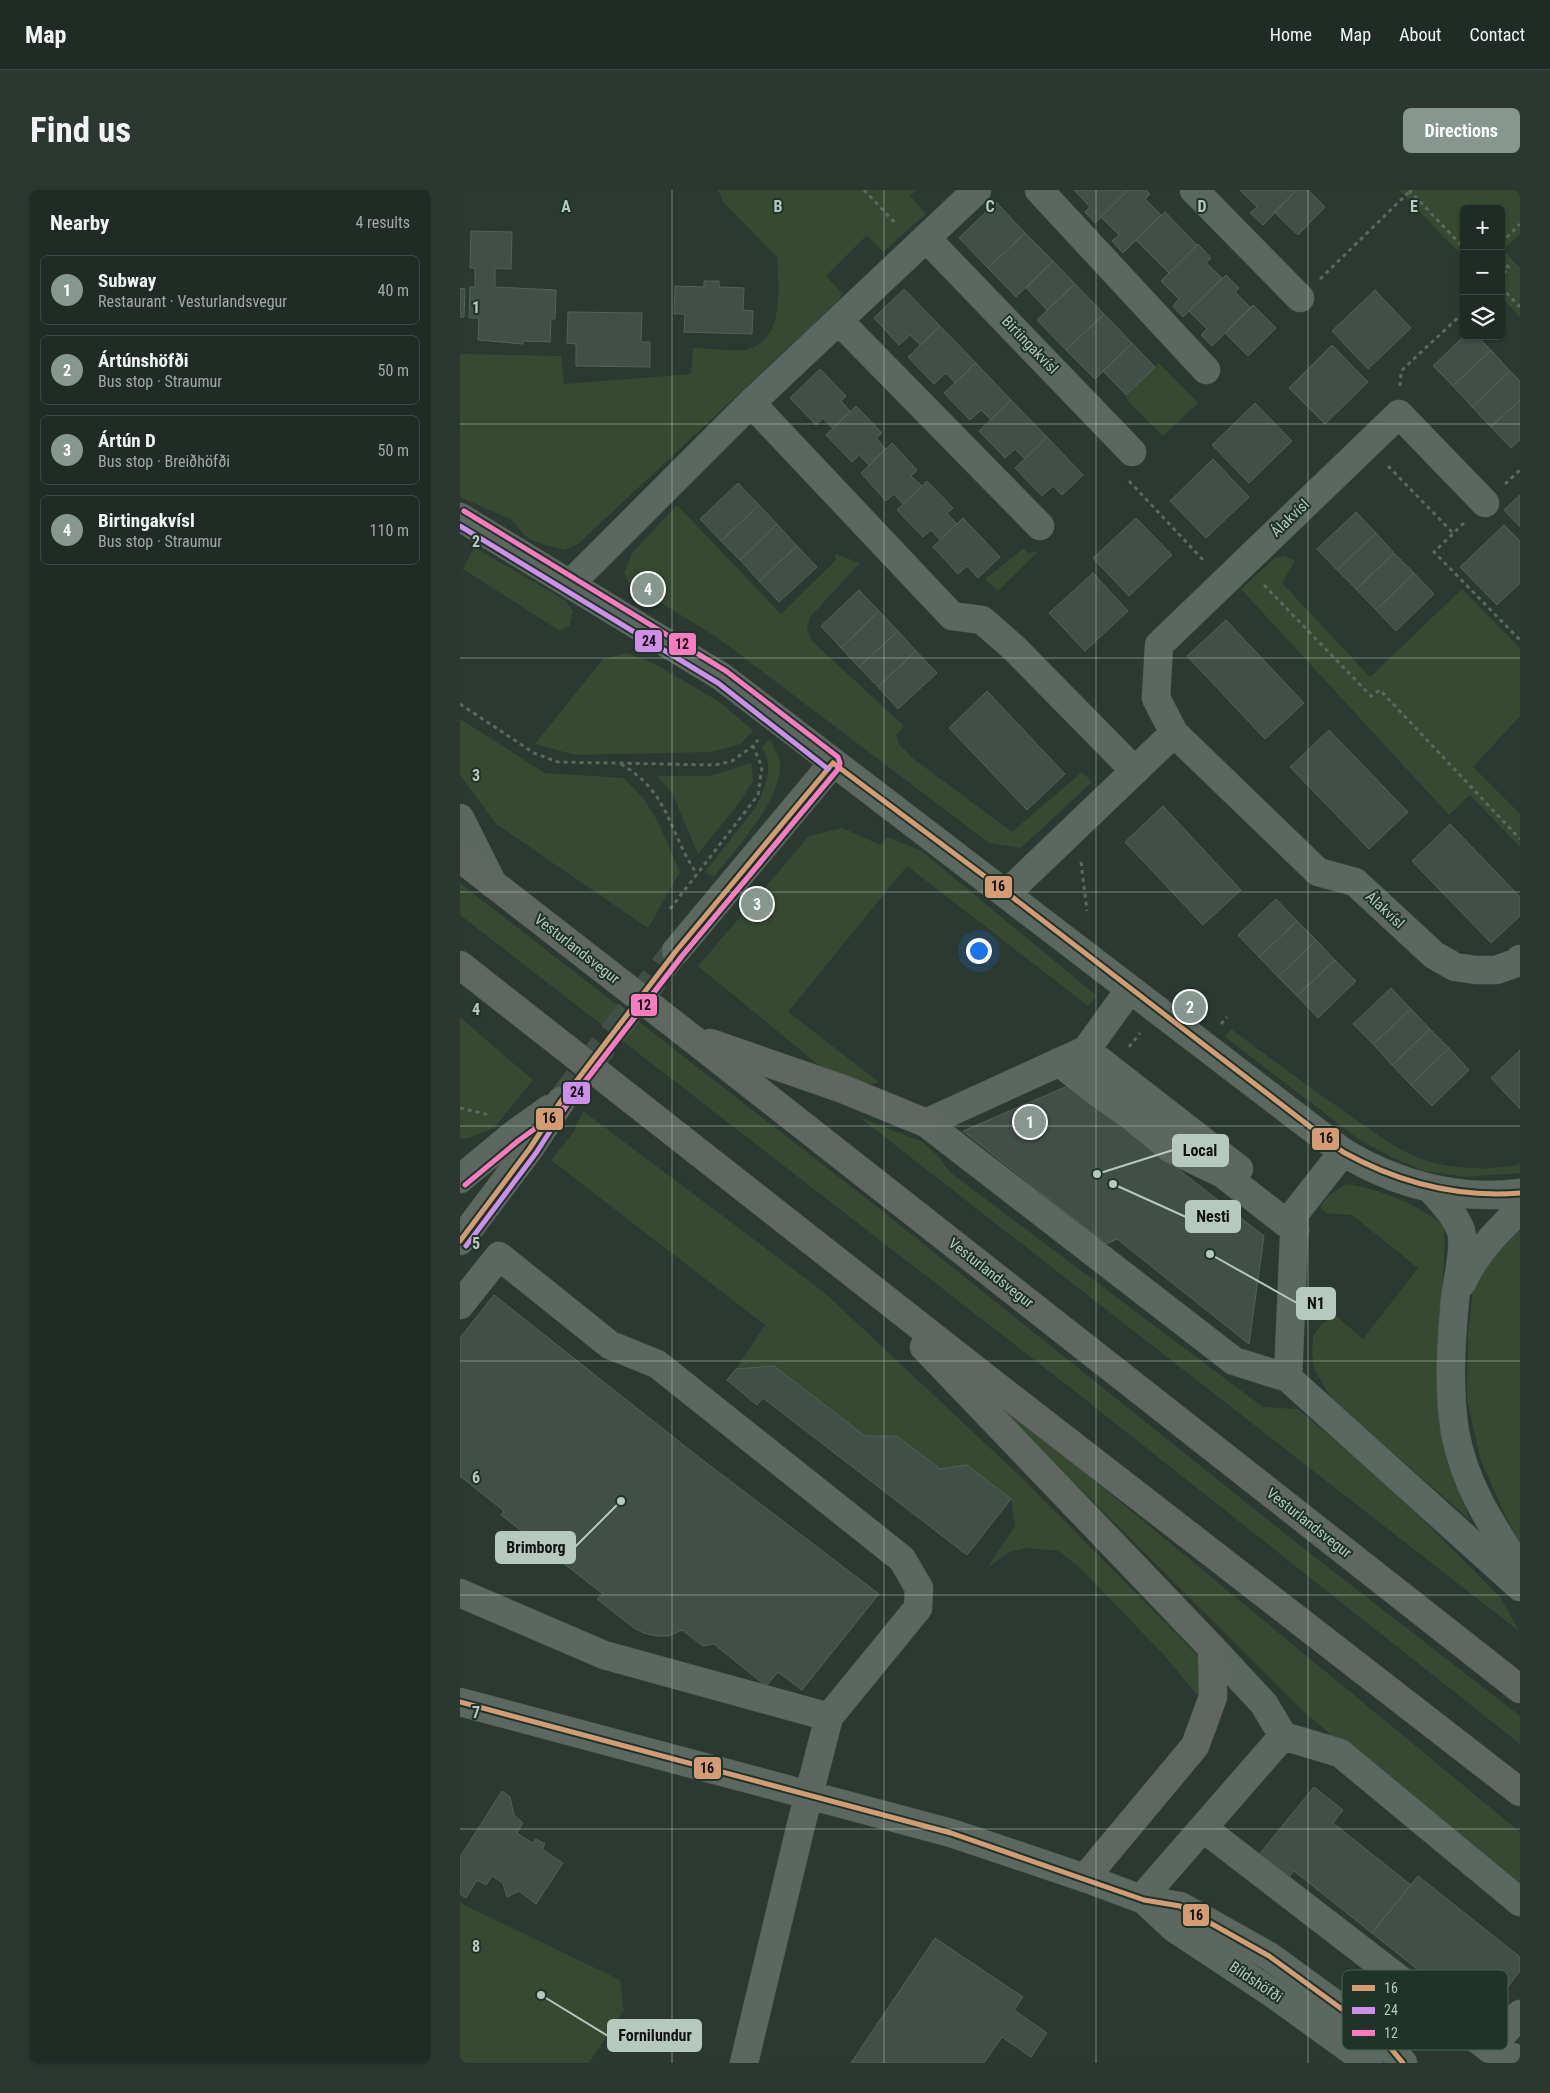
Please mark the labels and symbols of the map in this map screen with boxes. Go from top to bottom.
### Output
text: A [561,197,571,216]
text: B [774,197,783,216]
text: C [985,197,995,216]
text: D [1197,197,1207,216]
text: E [1410,197,1418,216]
text: 1 [472,298,480,317]
street label: Birtingakvísl [998,312,1062,378]
street label: Álakvísl [1267,495,1313,541]
text: 2 [472,532,480,551]
pin: 4 [632,570,664,608]
line badge: 24 [634,629,663,653]
line badge: 12 [668,632,697,656]
text: 24 [642,633,656,649]
text: 12 [675,636,689,652]
text: 3 [472,766,480,785]
line badge: 16 [984,875,1013,899]
text: 16 [991,878,1005,894]
pin: 3 [741,885,773,923]
street label: Álakvísl [1362,888,1408,932]
street label: Vesturlandsvegur [531,910,623,988]
your location [966,938,992,964]
pin: 2 [1174,988,1206,1026]
line badge: 12 [630,993,658,1017]
text: 12 [637,997,651,1013]
text: 4 [472,1000,480,1019]
line badge: 24 [562,1081,591,1105]
text: 24 [570,1084,584,1100]
pin: 1 [1014,1103,1046,1141]
line badge: 16 [535,1107,564,1131]
text: 16 [542,1110,556,1126]
line badge: 16 [1311,1127,1340,1151]
text: 16 [1319,1130,1333,1146]
callout: Local [1173,1135,1228,1166]
text: Local [1183,1141,1217,1160]
callout: Nesti [1186,1201,1240,1232]
text: Nesti [1196,1207,1230,1226]
text: 5 [472,1234,480,1253]
street label: Vesturlandsvegur [945,1234,1037,1312]
callout: N1 [1297,1288,1335,1319]
text: N1 [1307,1294,1325,1313]
text: 6 [472,1468,480,1487]
street label: Vesturlandsvegur [1263,1484,1355,1562]
callout: Brimborg [496,1532,575,1563]
text: Brimborg [506,1538,566,1557]
text: 7 [472,1703,480,1722]
line badge: 16 [693,1756,722,1780]
text: 16 [700,1760,714,1776]
line badge: 16 [1182,1903,1210,1927]
text: 16 [1189,1907,1203,1923]
text: 8 [472,1937,480,1956]
street label: Bíldshöfði [1226,1958,1286,2006]
legend [1342,1970,1508,2050]
text: 16 [1384,1980,1398,1996]
text: 24 [1384,2002,1398,2018]
callout: Fornilundur [608,2020,701,2051]
text: 12 [1384,2025,1398,2041]
text: Fornilundur [618,2026,692,2045]

